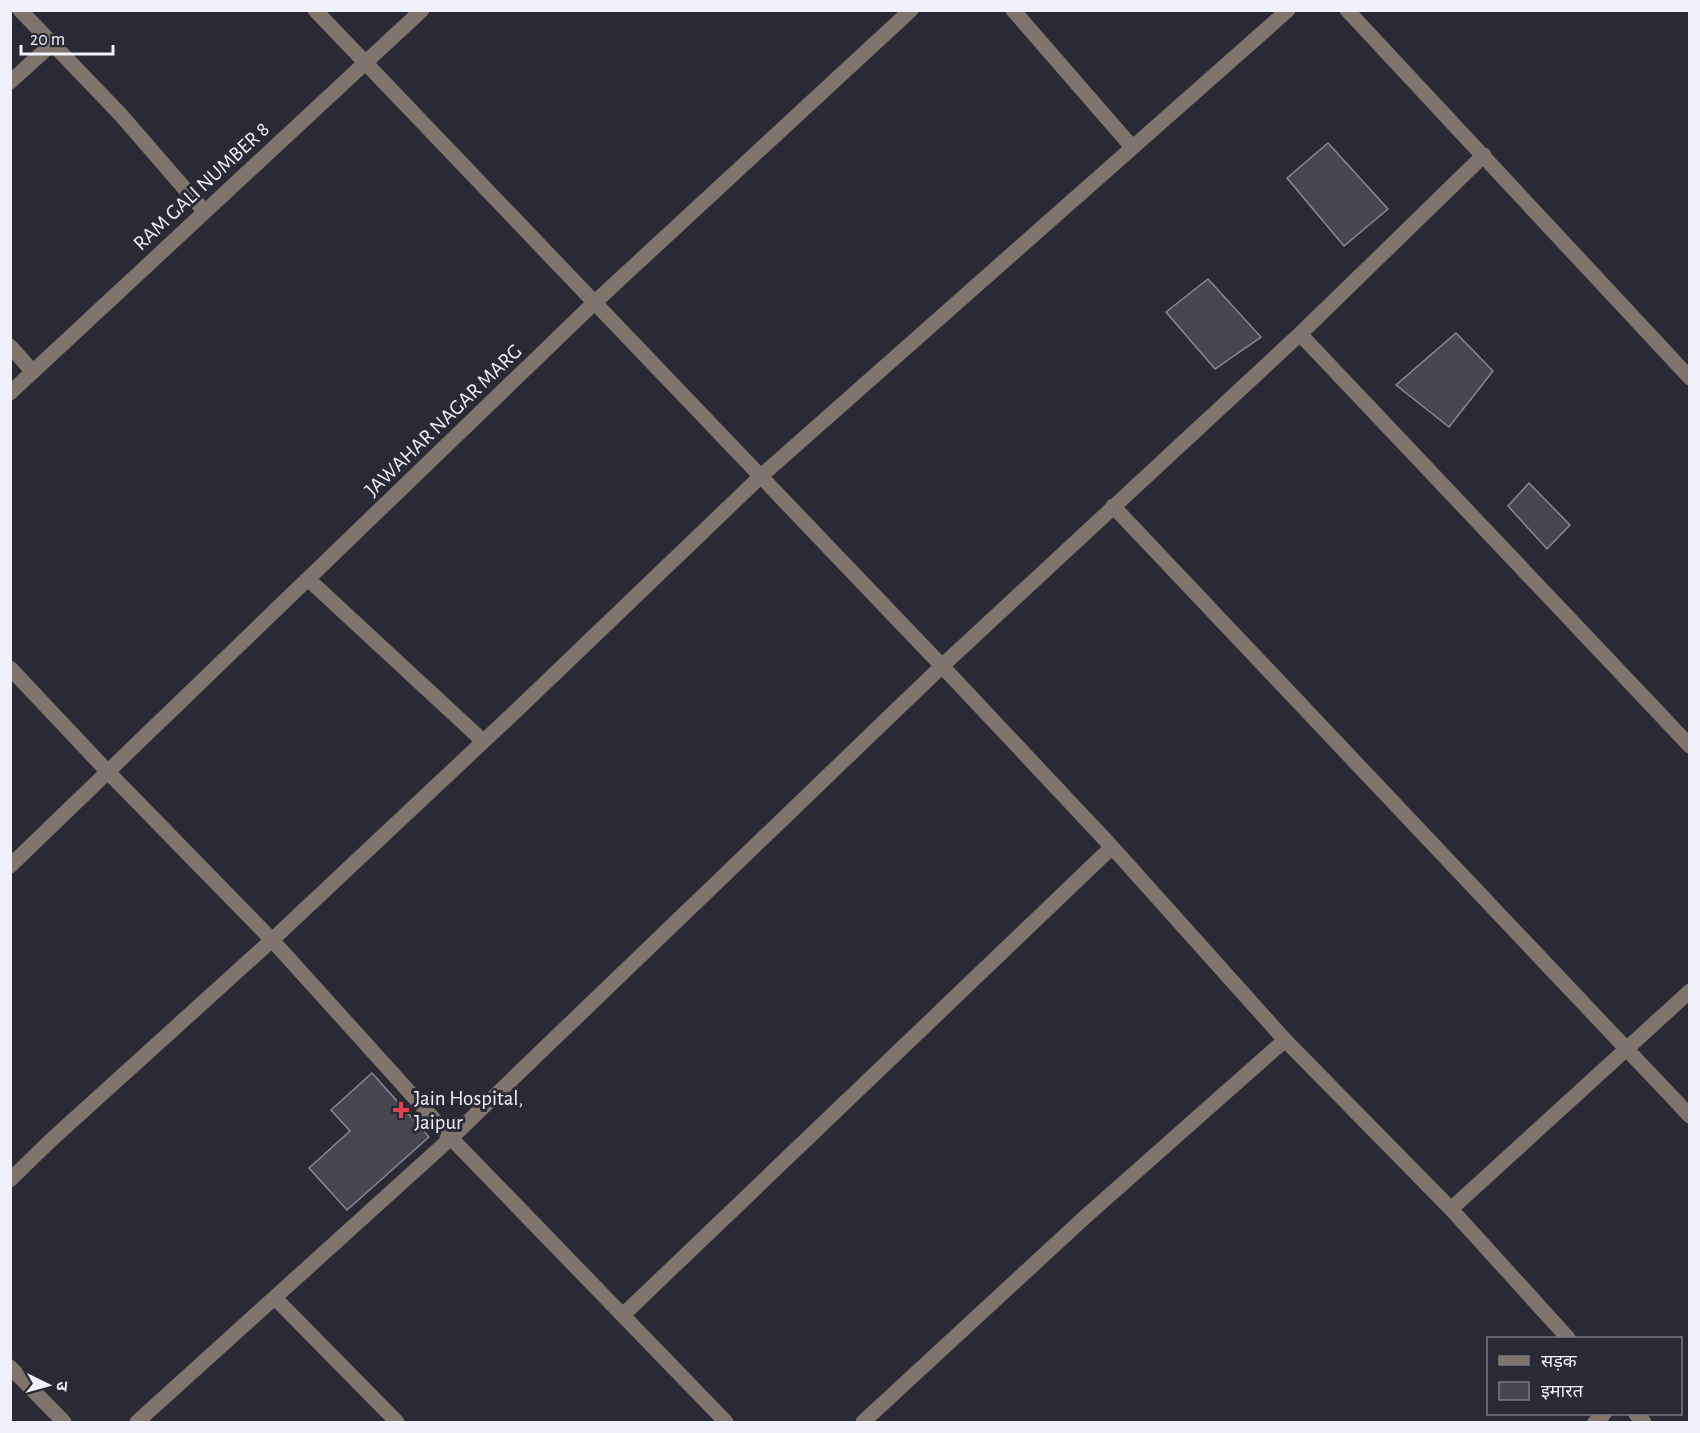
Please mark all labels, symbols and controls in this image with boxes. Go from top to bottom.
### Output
scale bar [21,18,112,56]
text: 20 m [30,31,65,49]
street label: RAM GALI NUMBER 8 [129,118,273,254]
street label: JAWAHAR NAGAR MARG [361,340,526,501]
place label: Jain Hospital, Jaipur [414,1088,523,1133]
marker: Jain Hospital, Jaipur [392,1101,410,1119]
legend [1487,1337,1682,1415]
text: सड़क [1541,1353,1578,1371]
north arrow [18,1355,78,1415]
text: उ [54,1381,70,1392]
text: इमारत [1541,1383,1584,1401]

